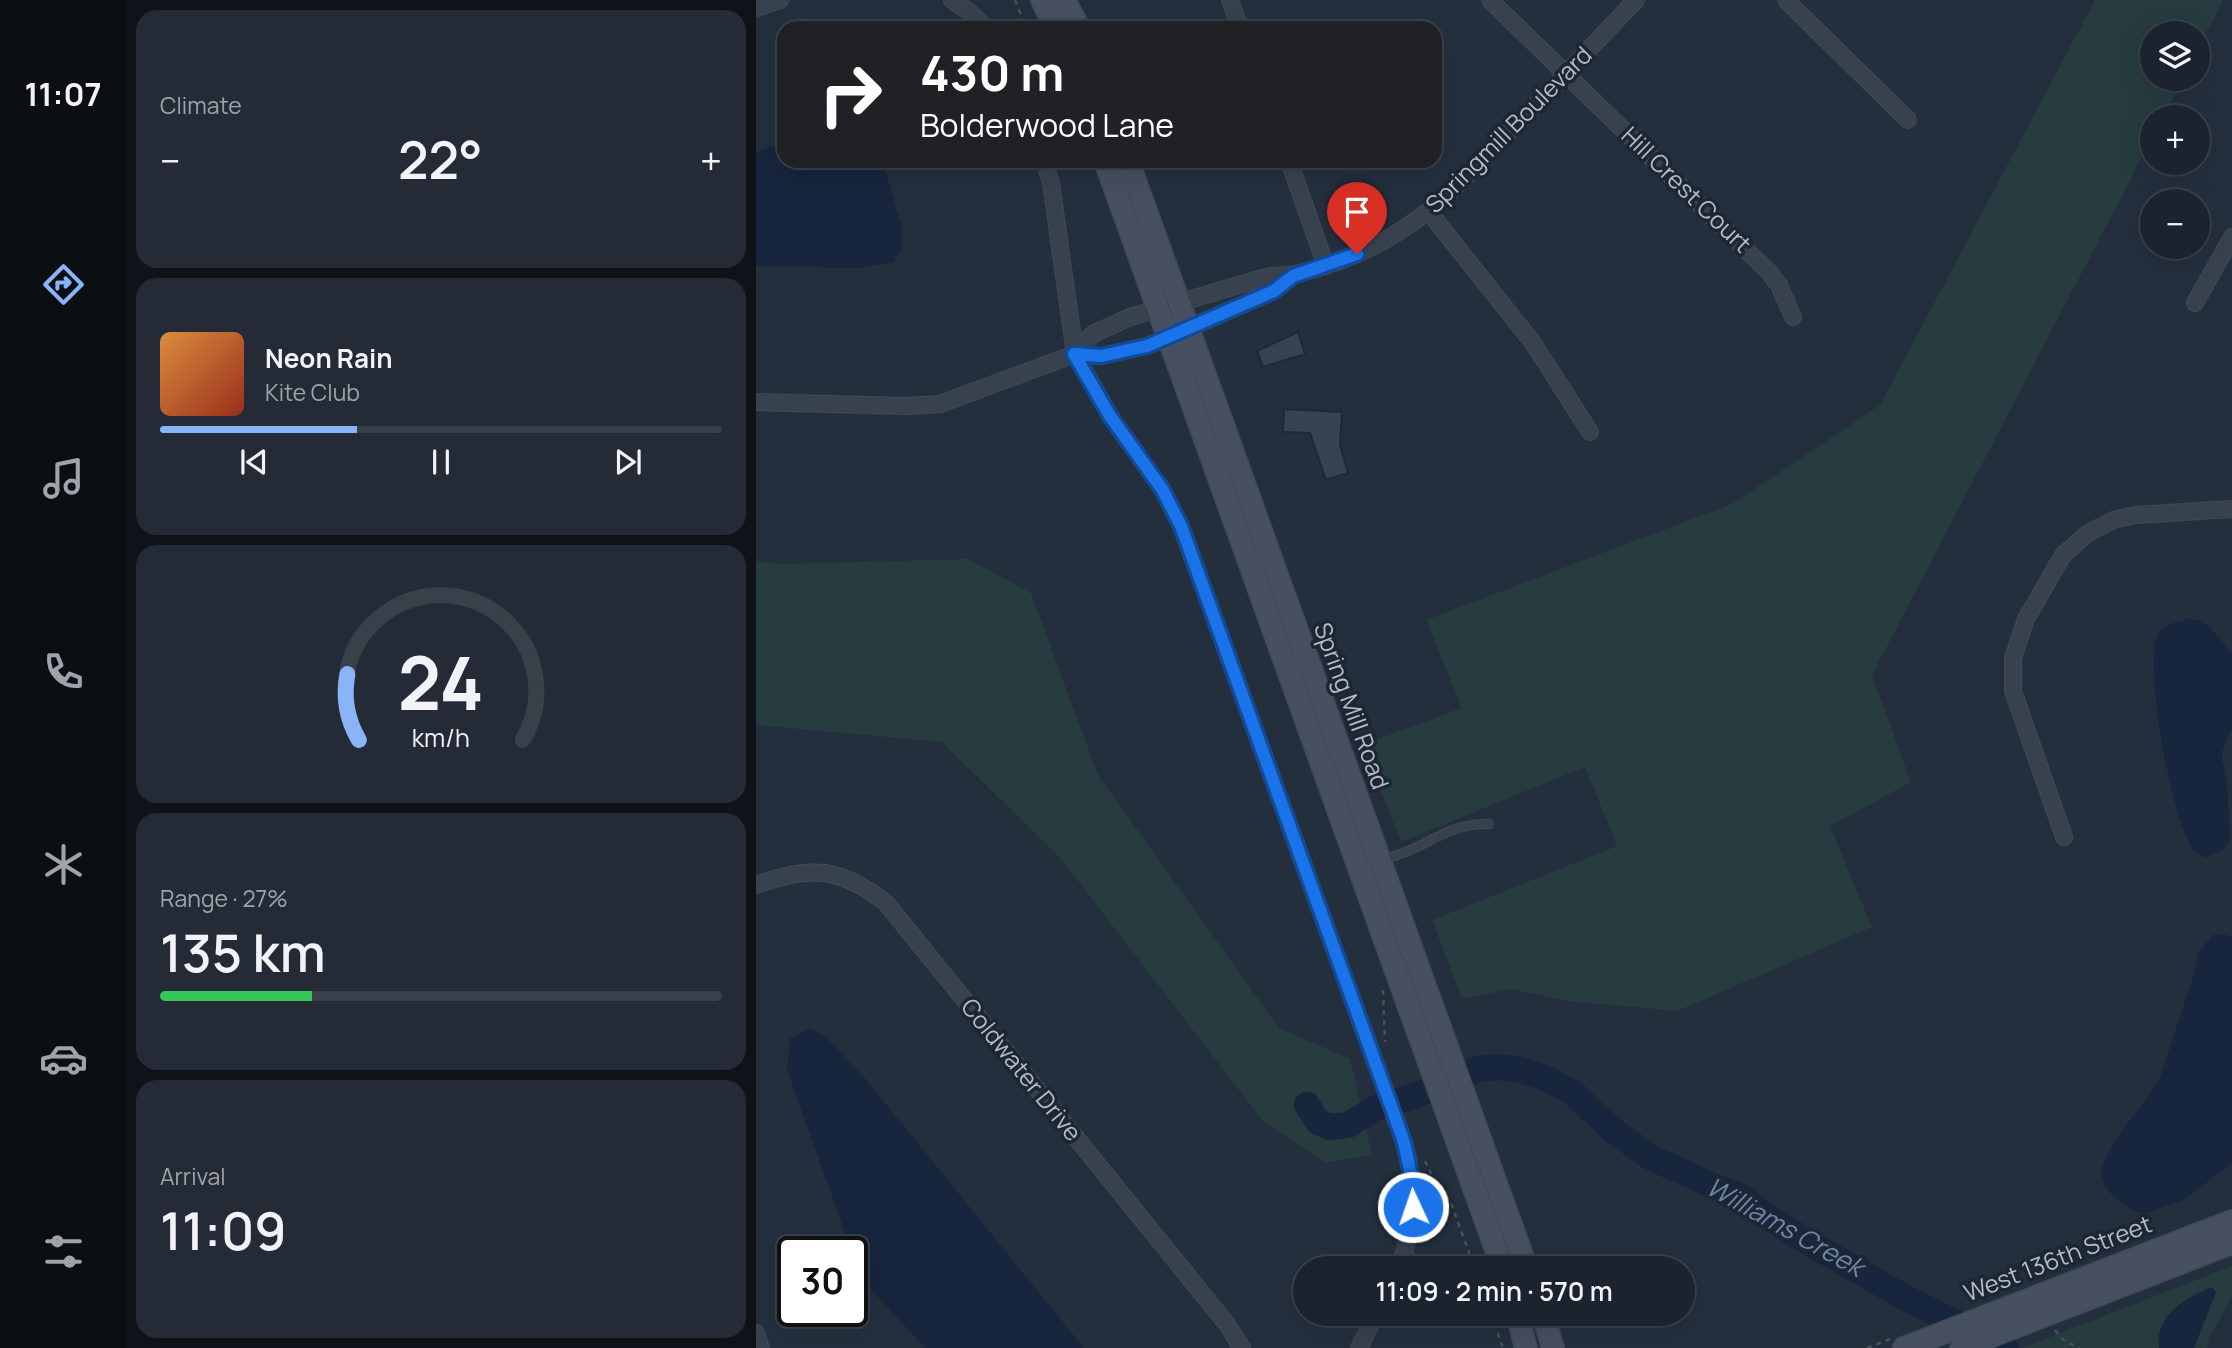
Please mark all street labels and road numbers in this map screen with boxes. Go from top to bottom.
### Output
street label: Springmill Boulevard [1417,38,1599,220]
street label: Hill Crest Court [1615,119,1759,259]
street label: Spring Mill Road [1307,618,1398,793]
street label: Coldwater Drive [954,991,1090,1147]
street label: West 136th Street [1959,1207,2156,1309]

